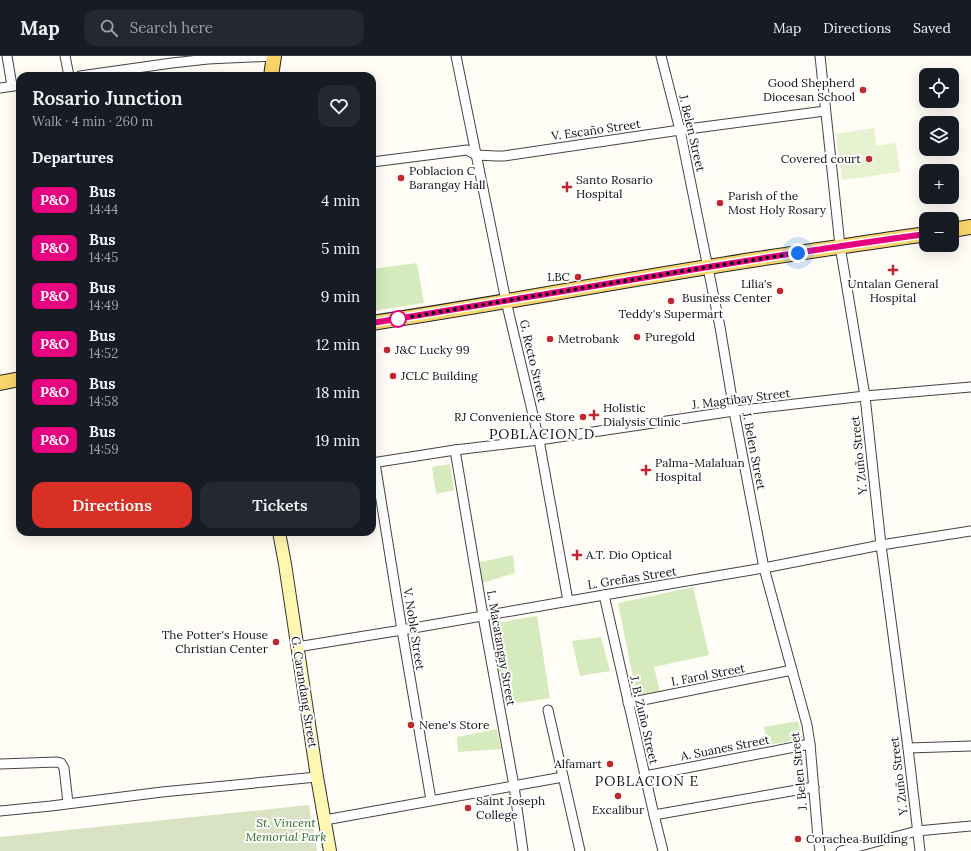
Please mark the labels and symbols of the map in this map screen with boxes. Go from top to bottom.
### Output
place label: Good Shepherd Diocesan School [763,75,855,104]
marker: Good Shepherd Diocesan School [858,85,868,95]
street label: J. Belen Street [676,92,709,173]
street label: V. Escaño Street [549,116,642,143]
place label: Covered court [781,151,861,166]
marker: Covered court [864,154,874,164]
place label: Poblacion C Barangay Hall [409,163,485,192]
place label: Santo Rosario Hospital [576,172,653,201]
marker: Poblacion C Barangay Hall [396,173,406,183]
marker: Santo Rosario Hospital [561,181,573,193]
place label: Parish of the Most Holy Rosary [728,188,827,217]
marker: Parish of the Most Holy Rosary [715,198,725,208]
your location [788,243,808,263]
marker: Untalan General Hospital [887,264,899,276]
place label: LBC [547,269,571,284]
marker: LBC [573,272,583,282]
place label: Lilia's Business Center [682,276,773,305]
place label: Untalan General Hospital [848,276,938,305]
marker: Lilia's Business Center [775,286,785,296]
marker: Teddy's Supermart [666,296,676,306]
place label: Teddy's Supermart [619,306,724,321]
unlabelled marker [389,310,407,328]
street label: G. Recto Street [517,318,550,404]
place label: Puregold [645,329,695,344]
place label: Metrobank [558,331,620,346]
marker: Puregold [632,332,642,342]
marker: Metrobank [545,334,555,344]
place label: J&C Lucky 99 [394,342,470,357]
marker: J&C Lucky 99 [382,345,392,355]
place label: JCLC Building [400,368,478,383]
marker: JCLC Building [388,371,398,381]
street label: J. Magtibay Street [690,385,791,412]
place label: Holistic Dialysis Clinic [603,400,681,429]
place label: RJ Convenience Store [454,409,575,424]
marker: Holistic Dialysis Clinic [588,409,600,421]
street label: J. Belen Street [739,410,769,491]
marker: RJ Convenience Store [578,412,588,422]
street label: Y. Zuño Street [847,415,870,496]
district label: POBLACION D [489,425,595,443]
place label: Palma-Malaluan Hospital [655,455,745,484]
marker: Palma-Malaluan Hospital [640,464,652,476]
place label: A.T. Dio Optical [585,547,672,562]
marker: A.T. Dio Optical [571,549,583,561]
street label: L. Greñas Street [586,563,678,592]
street label: V. Noble Street [400,586,428,671]
street label: L. Macatangay Street [484,589,519,707]
place label: The Potter's House Christian Center [162,627,269,656]
street label: G. Carandang Street [288,635,321,749]
marker: The Potter's House Christian Center [271,637,281,647]
street label: I. Farol Street [670,660,746,689]
street label: J. B. Zuño Street [627,673,662,766]
place label: Nene's Store [419,717,490,732]
marker: Nene's Store [406,720,416,730]
street label: A. Suanes Street [678,731,771,764]
street label: J. Belen Street [787,731,810,812]
street label: Y. Zuño Street [886,736,911,817]
place label: Alfamart [553,756,602,771]
marker: Alfamart [605,759,615,769]
district label: POBLACION E [595,772,699,790]
marker: Excalibur [613,791,623,801]
place label: Saint Joseph College [476,793,545,822]
place label: Excalibur [592,802,645,817]
marker: Saint Joseph College [463,803,473,813]
park label: St. Vincent Memorial Park [246,815,326,844]
place label: Corachea Building [806,831,908,846]
marker: Corachea Building [793,834,803,844]

